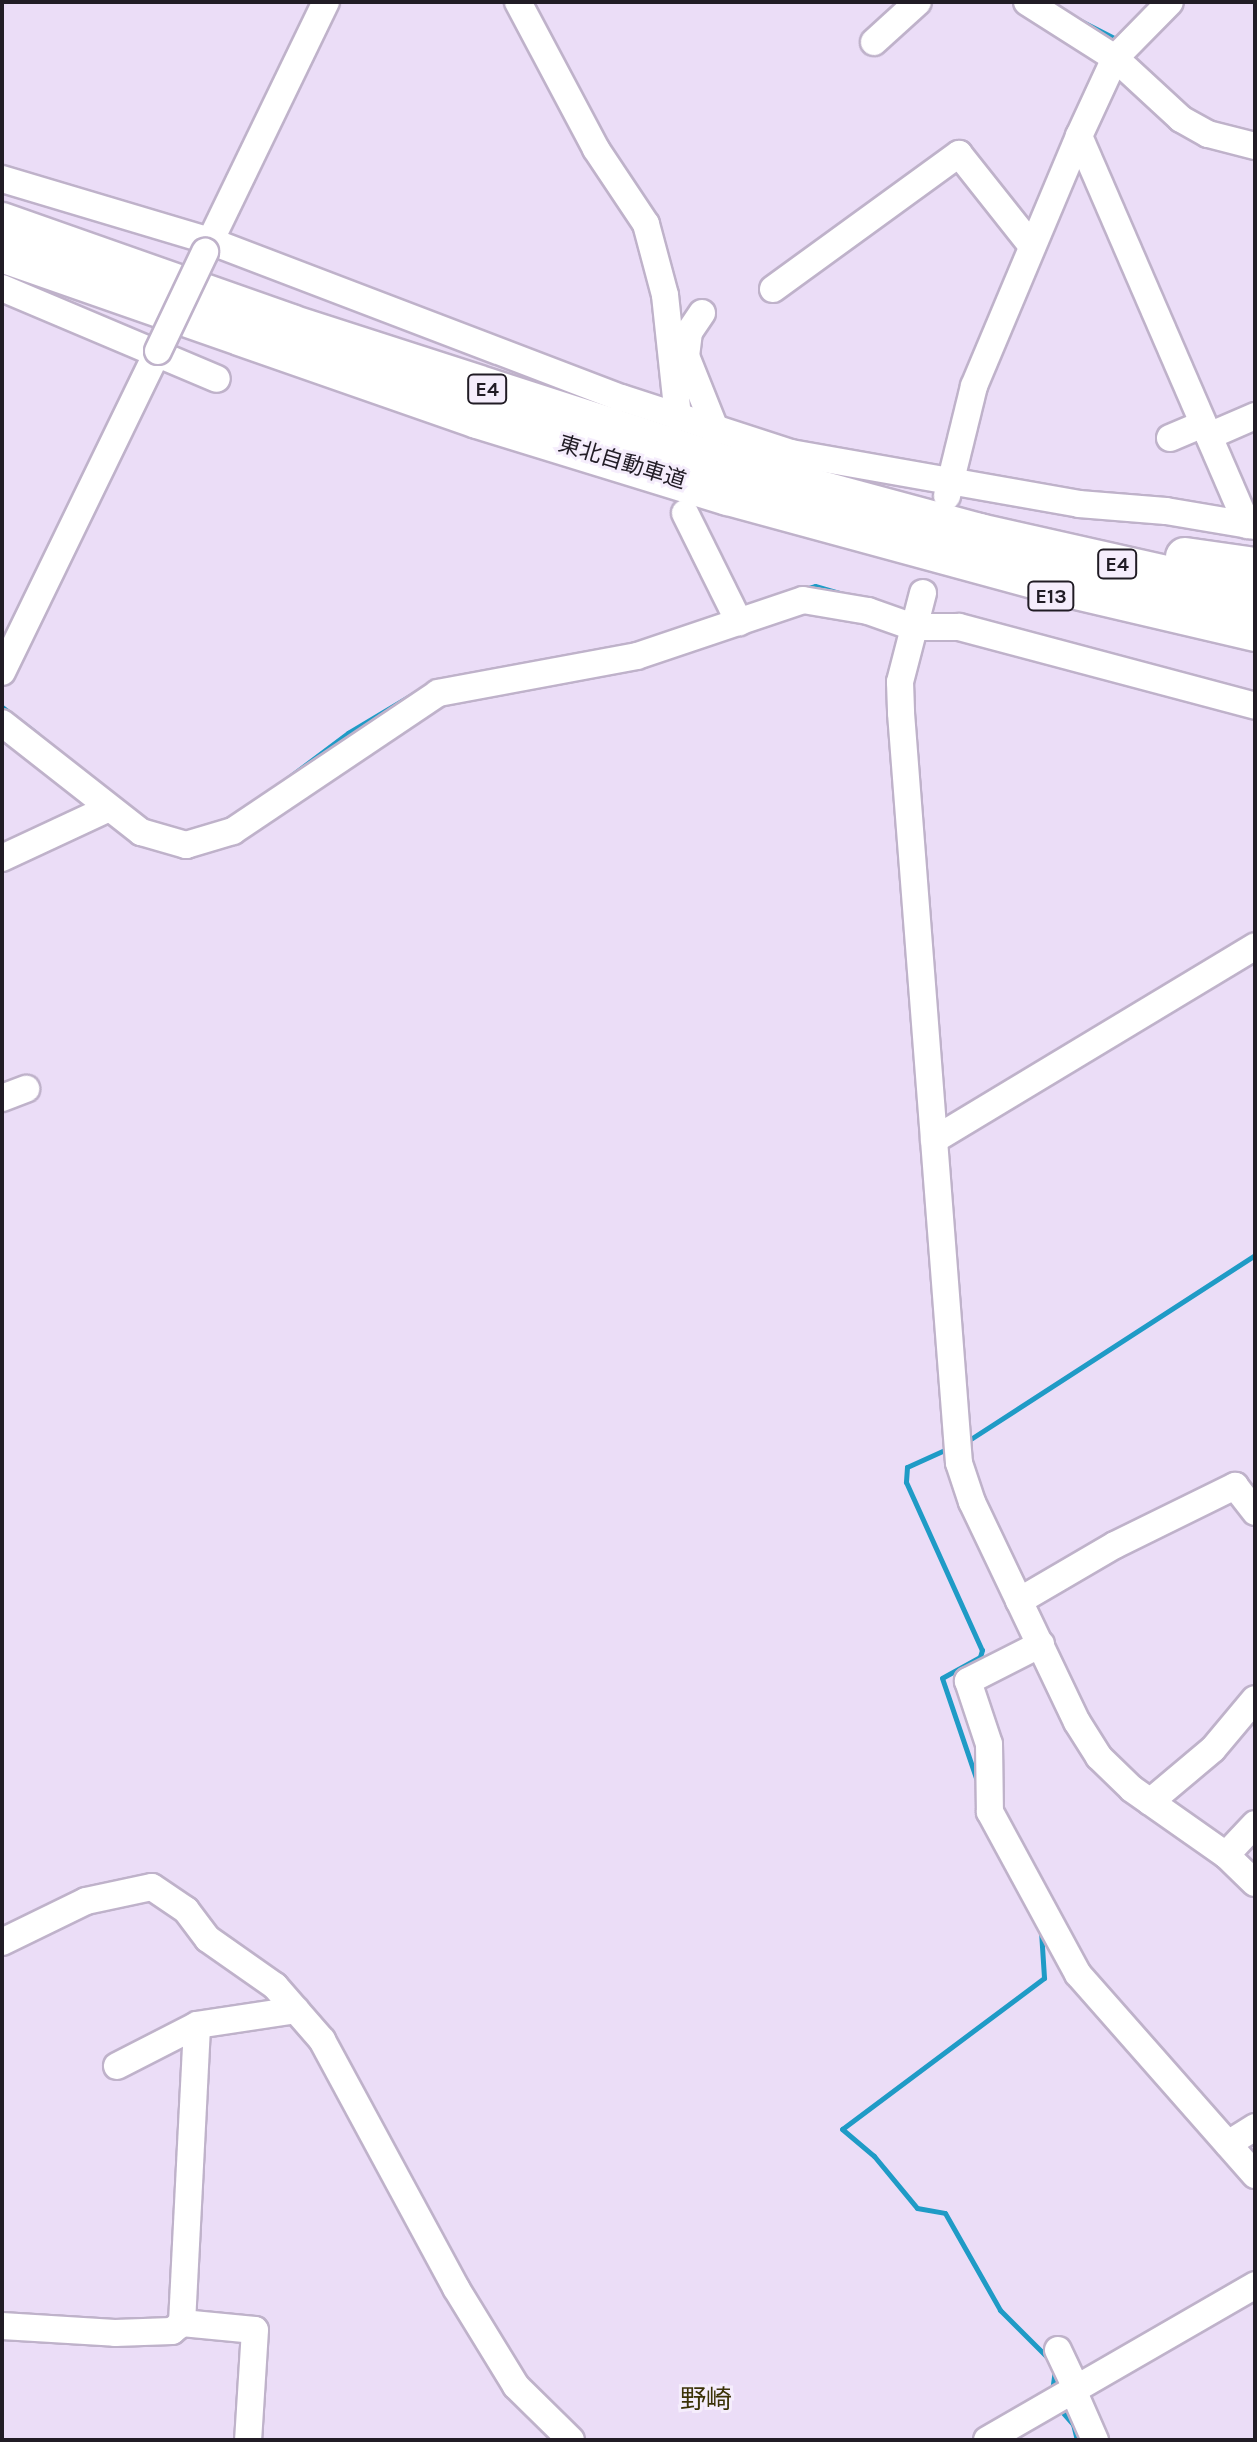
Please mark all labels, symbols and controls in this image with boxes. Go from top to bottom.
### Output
road number: E4 [467,373,507,405]
street label: 東北自動車道 [555,431,689,495]
road number: E4 [1097,548,1137,580]
road number: E13 [1027,580,1075,612]
district label: 野崎 [680,2384,732,2416]

